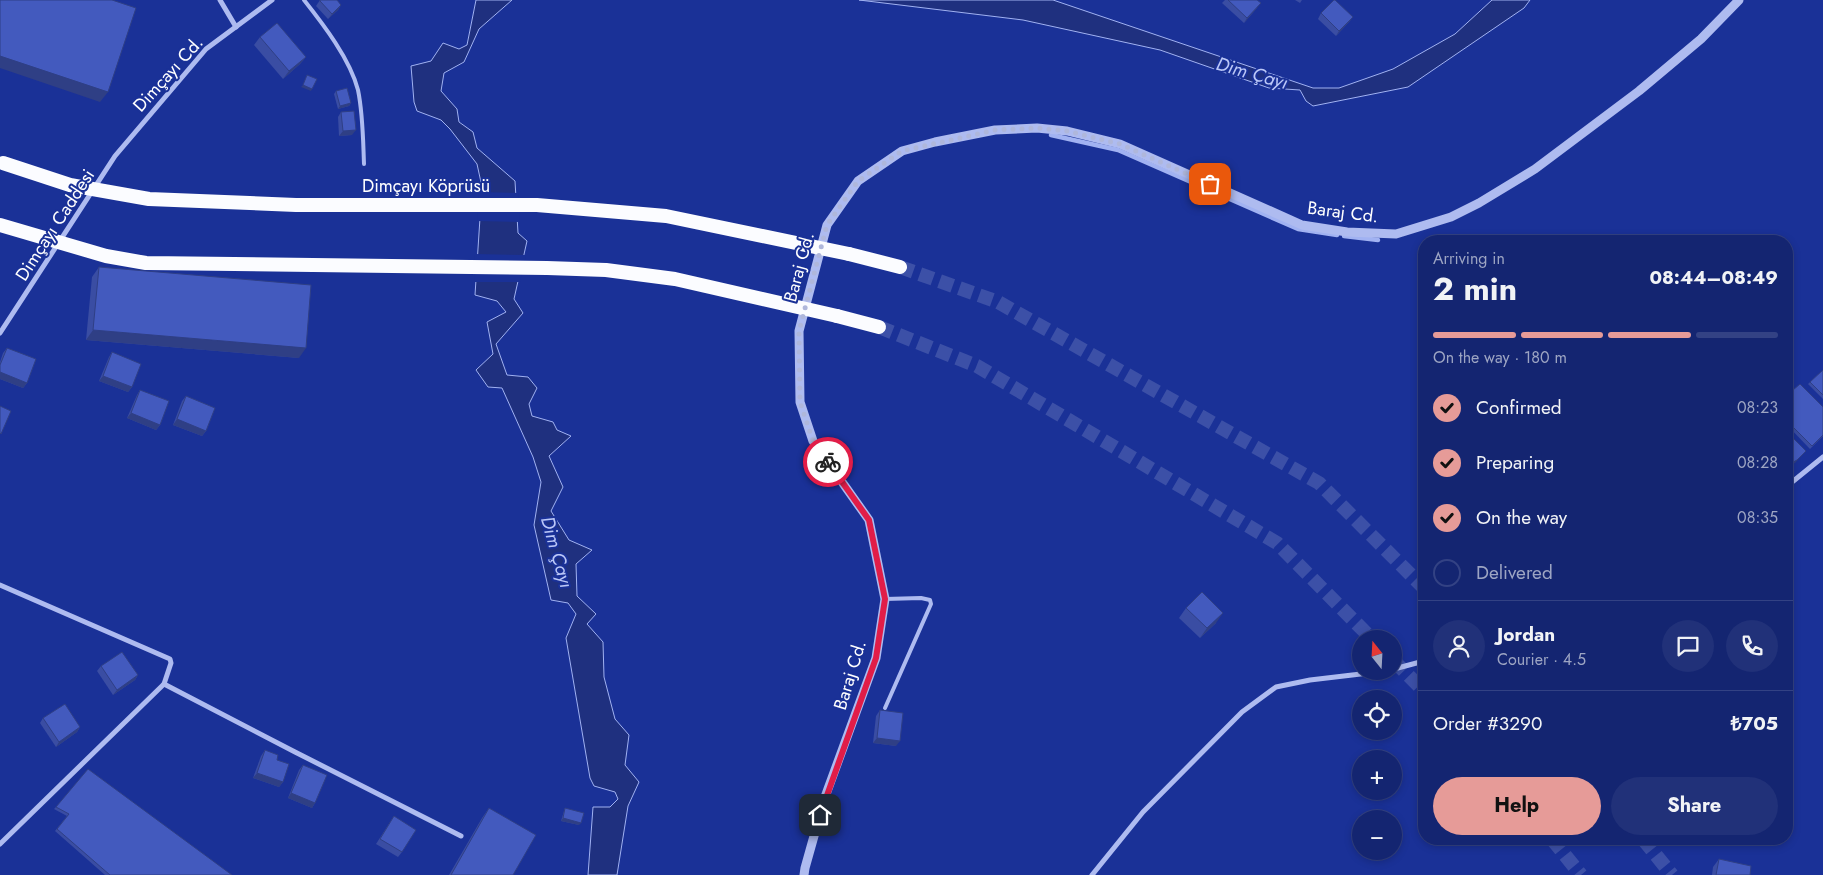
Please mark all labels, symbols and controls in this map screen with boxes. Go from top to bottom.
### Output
street label: Dimçayı Cd. [127,30,209,118]
water label: Dim Çayı [1213,50,1291,96]
pin [1189,163,1231,205]
street label: Dimçayı Caddesi [9,164,101,286]
icon: bag [1196,170,1224,198]
street label: Dimçayı Köprüsü [362,173,490,199]
street label: Baraj Cd. [1306,195,1380,229]
street label: Baraj Cd. [777,229,821,305]
text: Arriving in [1433,247,1505,270]
text: 08:44–08:49 [1649,264,1778,291]
text: 2 min [1433,266,1517,312]
text: On the way · 180 m [1433,346,1567,369]
icon: check [1433,394,1461,422]
text: Confirmed [1476,394,1562,421]
text: 08:23 [1737,396,1778,419]
courier [803,437,853,487]
icon: bike [814,448,842,476]
icon: check [1433,449,1461,477]
text: Preparing [1476,449,1554,476]
text: 08:28 [1737,451,1778,474]
icon: check [1433,504,1461,532]
text: On the way [1476,504,1567,531]
text: 08:35 [1737,506,1778,529]
water label: Dim Çayı [534,513,580,591]
text: Delivered [1476,559,1553,586]
button: person [1433,620,1485,672]
button: chat [1662,620,1714,672]
button: phone [1726,620,1778,672]
text: Jordan [1497,621,1555,648]
north arrow [1352,630,1402,680]
map controls [1352,630,1402,860]
street label: Baraj Cd. [827,637,873,713]
text: Courier · 4.5 [1497,648,1586,671]
button: locate [1352,690,1402,740]
text: Order #3290 [1433,710,1542,737]
text: ₺705 [1731,710,1778,737]
button: + [1352,750,1402,800]
button: Help [1433,777,1601,835]
button: Share [1611,777,1778,835]
pin [799,794,841,836]
icon: home [806,801,834,829]
button: − [1352,810,1402,860]

